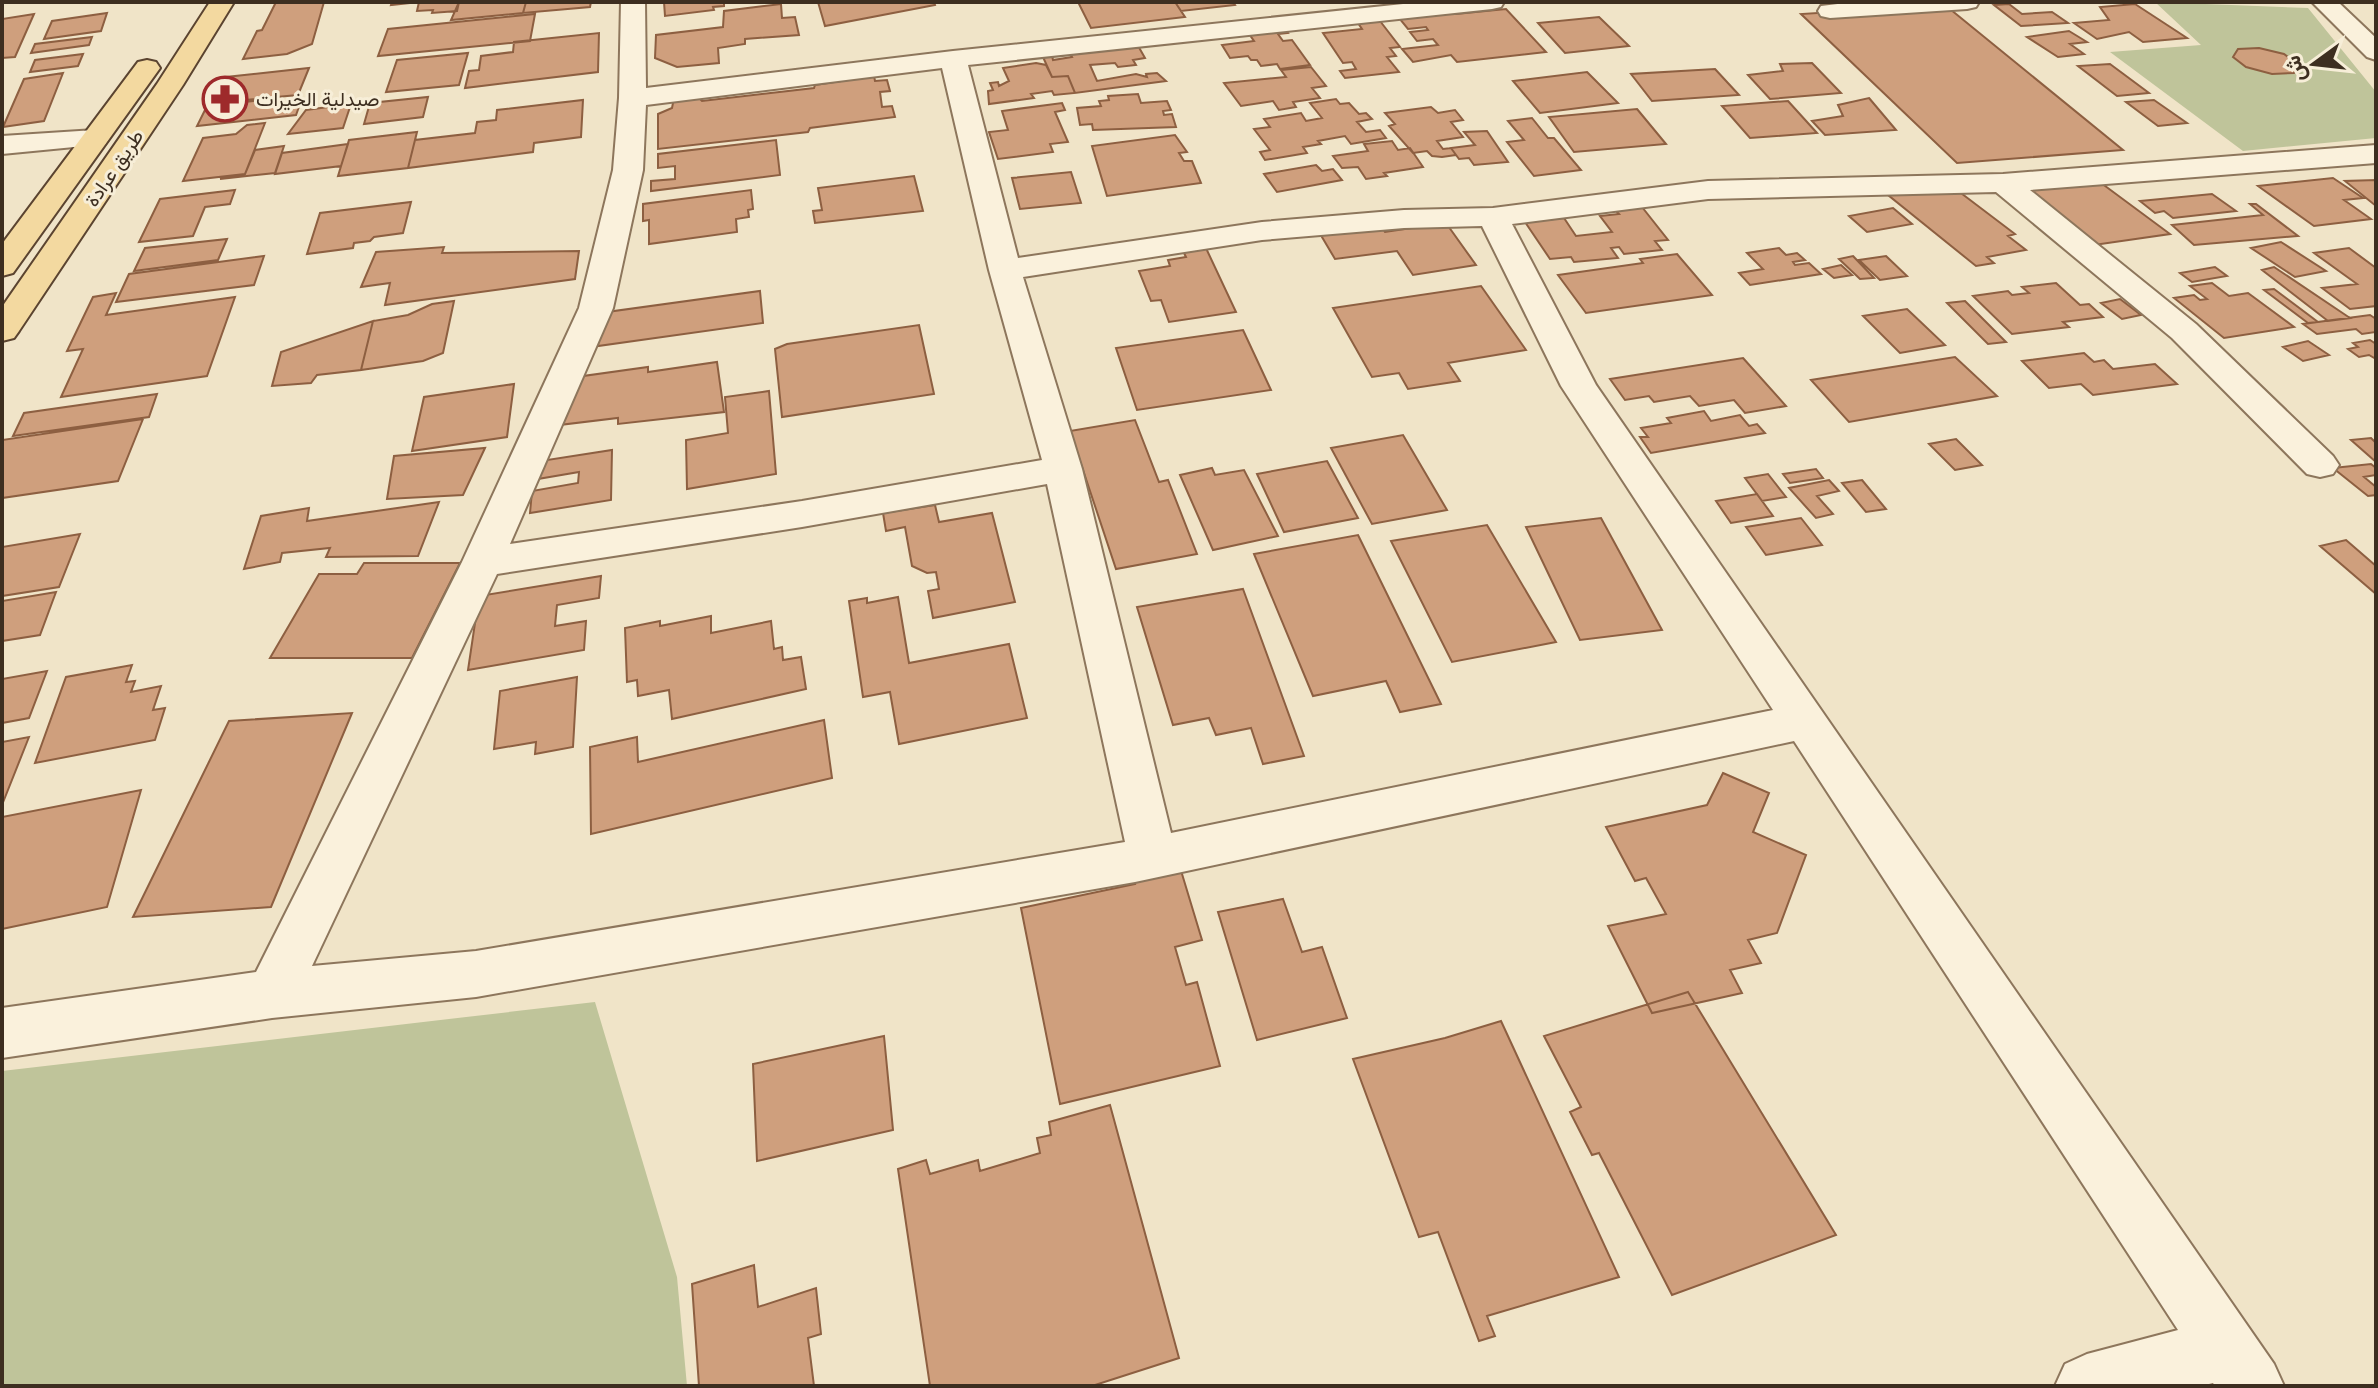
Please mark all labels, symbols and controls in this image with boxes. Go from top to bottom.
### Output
north arrow [2274,24,2354,104]
text: ش [2280,53,2312,85]
pharmacy icon: صيدلية الخيرات [201,75,249,123]
place label: صيدلية الخيرات [256,87,380,112]
street label: طريق عرادة [80,125,149,212]

